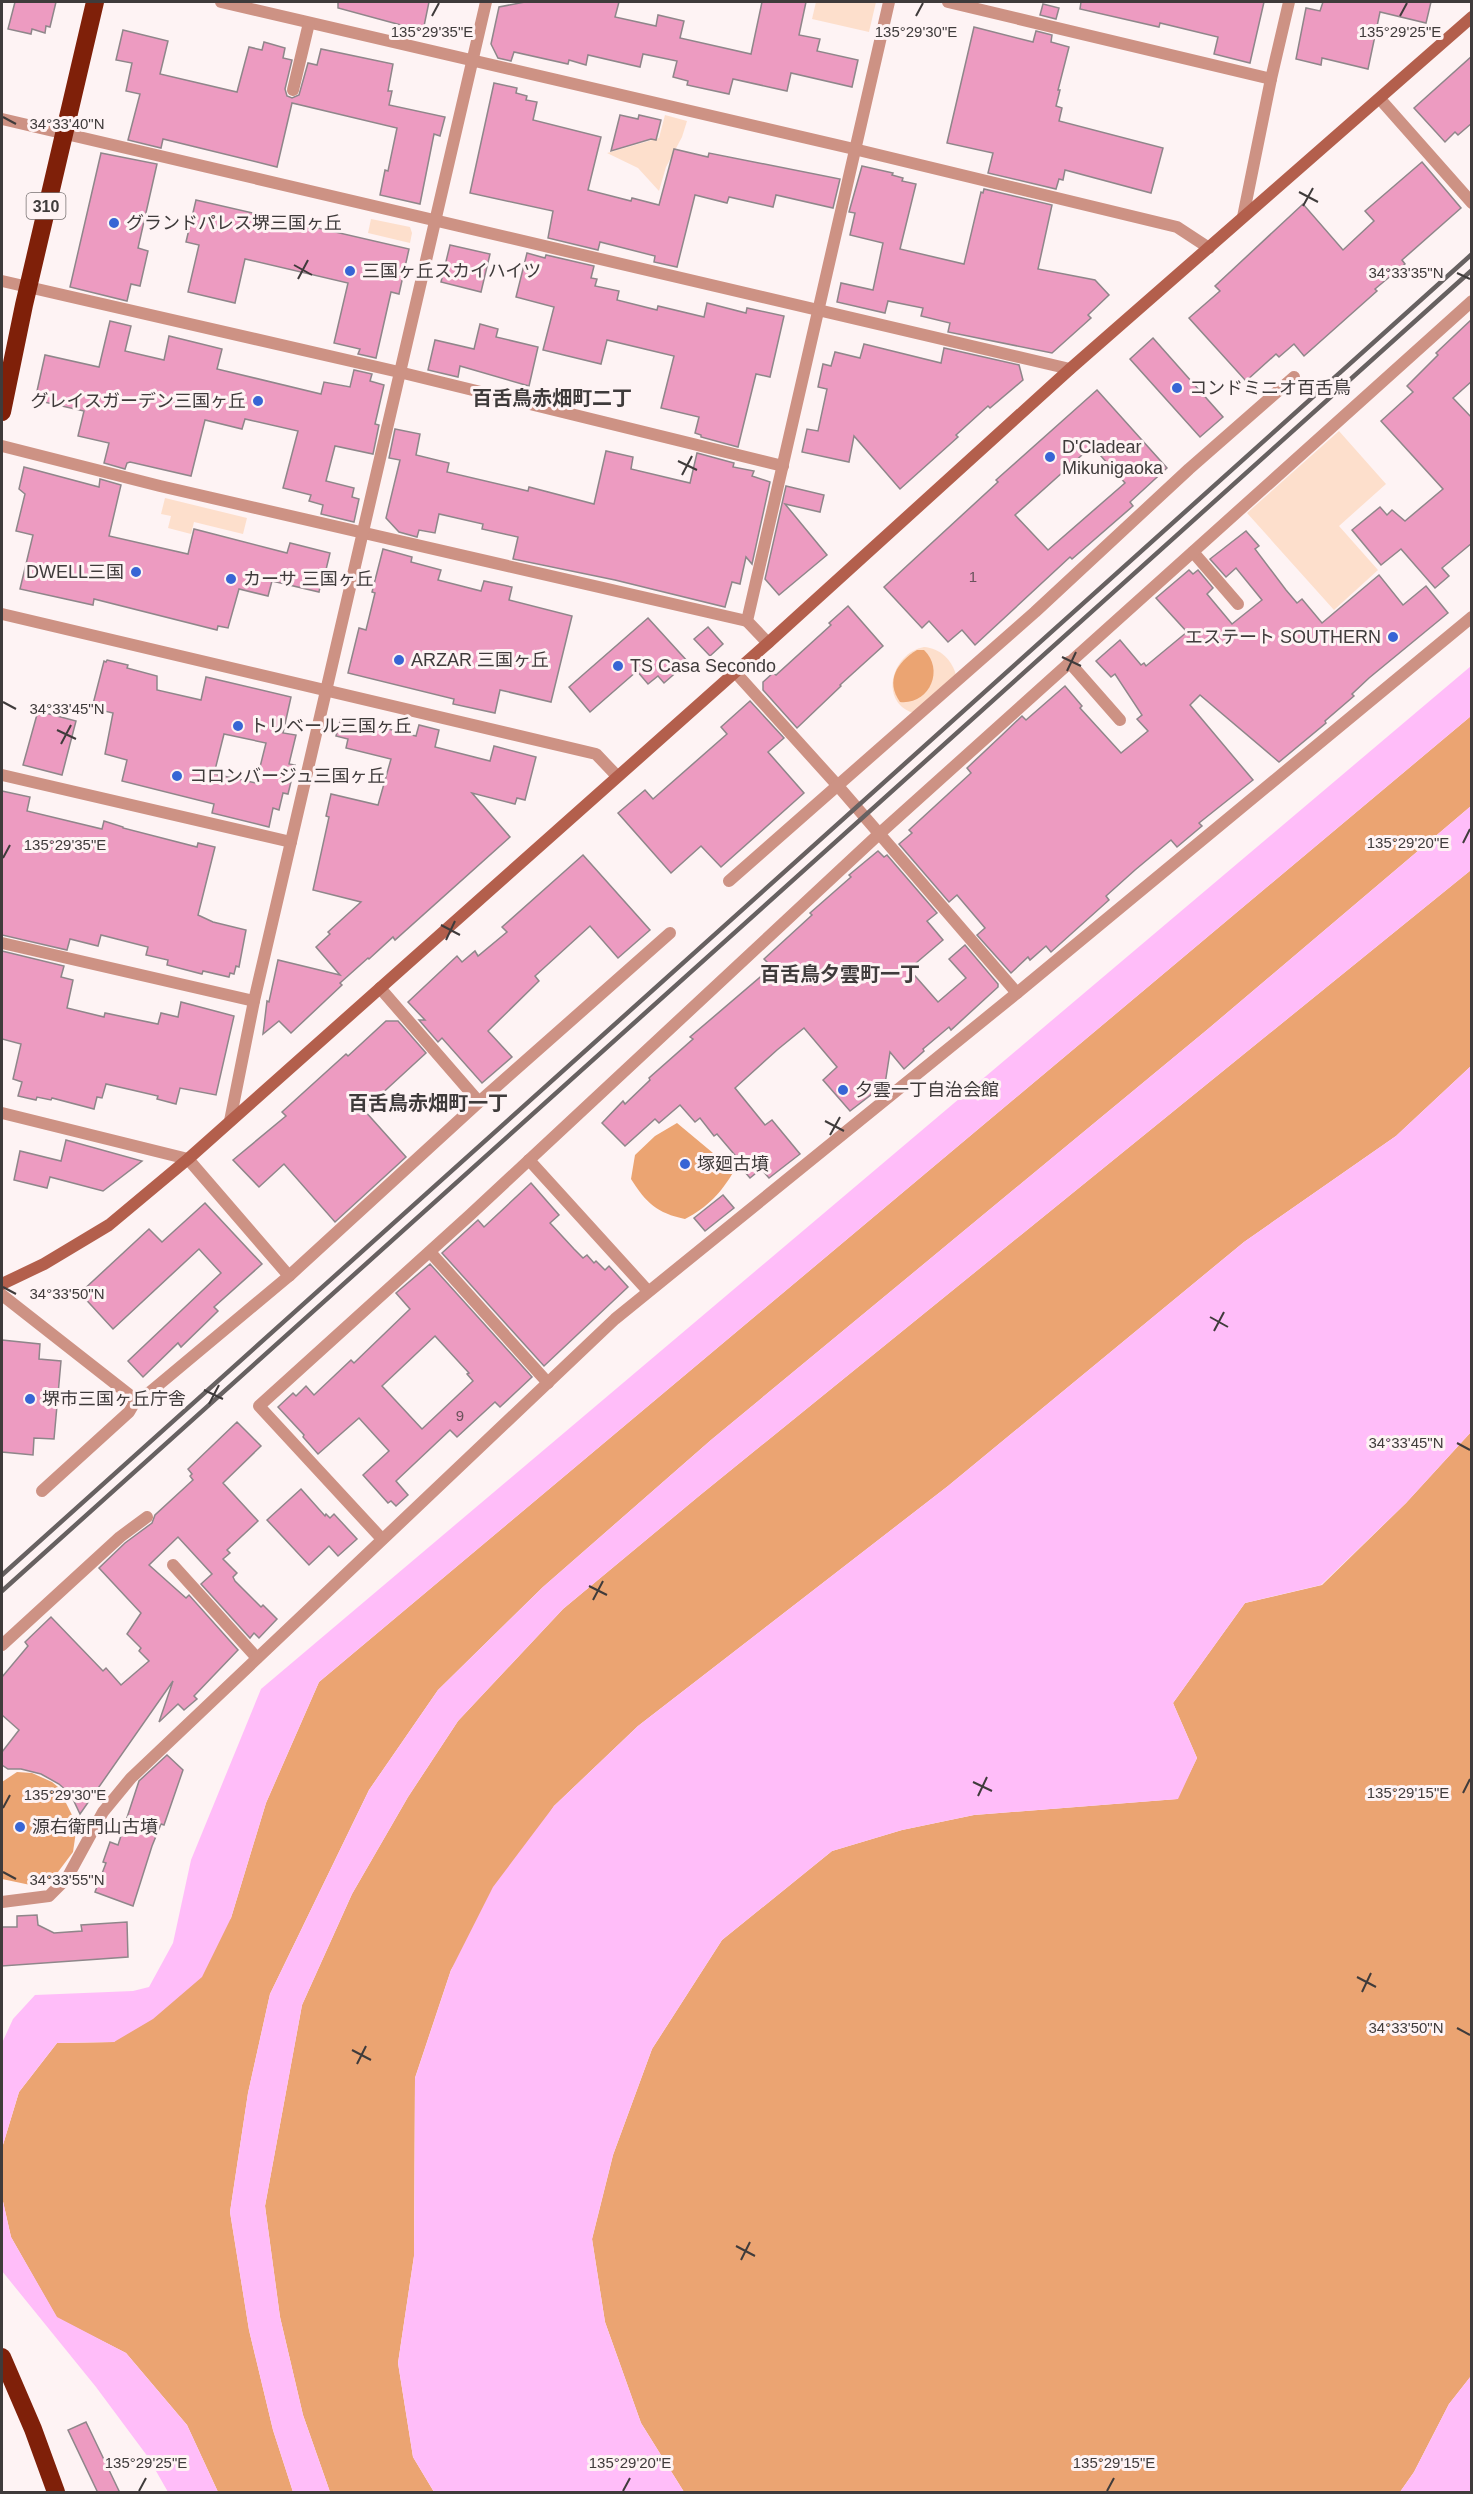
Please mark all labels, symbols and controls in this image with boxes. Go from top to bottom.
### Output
text: 135°29'35"E [391,23,473,40]
text: 135°29'30"E [875,23,957,40]
text: 135°29'25"E [1359,23,1441,40]
text: 34°33'40"N [29,115,105,132]
road number: 310 [26,193,66,219]
place label: グランドパレス堺三国ヶ丘 [126,213,342,233]
marker: グランドパレス堺三国ヶ丘 [107,216,121,230]
place label: 三国ヶ丘スカイハイツ [362,261,541,281]
marker: 三国ヶ丘スカイハイツ [343,264,357,278]
text: 34°33'35"N [1368,264,1444,281]
place label: コンドミニオ百舌鳥 [1189,378,1351,398]
marker: コンドミニオ百舌鳥 [1170,381,1184,395]
district label: 百舌鳥赤畑町二丁 [472,387,632,409]
place label: グレイスガーデン三国ヶ丘 [31,391,246,411]
marker: グレイスガーデン三国ヶ丘 [251,394,265,408]
place label: D'Cladear Mikunigaoka [1062,437,1164,478]
marker: D'Cladear Mikunigaoka [1043,450,1057,464]
place label: DWELL三国 [26,562,124,582]
marker: DWELL三国 [129,565,143,579]
house number: 1 [969,568,977,585]
place label: カーサ 三国ヶ丘 [243,569,374,589]
marker: カーサ 三国ヶ丘 [224,572,238,586]
place label: エステート SOUTHERN [1185,627,1381,647]
marker: エステート SOUTHERN [1386,630,1400,644]
place label: ARZAR 三国ヶ丘 [411,650,549,670]
marker: ARZAR 三国ヶ丘 [392,653,406,667]
place label: TS Casa Secondo [630,656,776,676]
marker: TS Casa Secondo [611,659,625,673]
text: 34°33'45"N [29,700,105,717]
place label: トリベール三国ヶ丘 [250,716,412,736]
marker: トリベール三国ヶ丘 [231,719,245,733]
place label: コロンバージュ三国ヶ丘 [189,766,385,786]
marker: コロンバージュ三国ヶ丘 [170,769,184,783]
text: 135°29'20"E [1367,834,1449,851]
text: 135°29'35"E [24,836,106,853]
district label: 百舌鳥夕雲町一丁 [760,963,920,985]
place label: 夕雲一丁自治会館 [855,1080,999,1100]
marker: 夕雲一丁自治会館 [836,1083,850,1097]
district label: 百舌鳥赤畑町一丁 [348,1092,508,1114]
place label: 塚廻古墳 [697,1154,769,1174]
marker: 塚廻古墳 [678,1157,692,1171]
text: 34°33'50"N [29,1285,105,1302]
place label: 堺市三国ヶ丘庁舎 [42,1389,186,1409]
marker: 堺市三国ヶ丘庁舎 [23,1392,37,1406]
house number: 9 [456,1407,464,1424]
text: 34°33'45"N [1368,1434,1444,1451]
text: 135°29'15"E [1367,1784,1449,1801]
text: 135°29'30"E [24,1786,106,1803]
place label: 源右衛門山古墳 [32,1817,158,1837]
marker: 源右衛門山古墳 [13,1820,27,1834]
text: 34°33'55"N [29,1871,105,1888]
text: 34°33'50"N [1368,2019,1444,2036]
text: 135°29'25"E [105,2454,187,2471]
text: 135°29'20"E [589,2454,671,2471]
text: 135°29'15"E [1073,2454,1155,2471]

